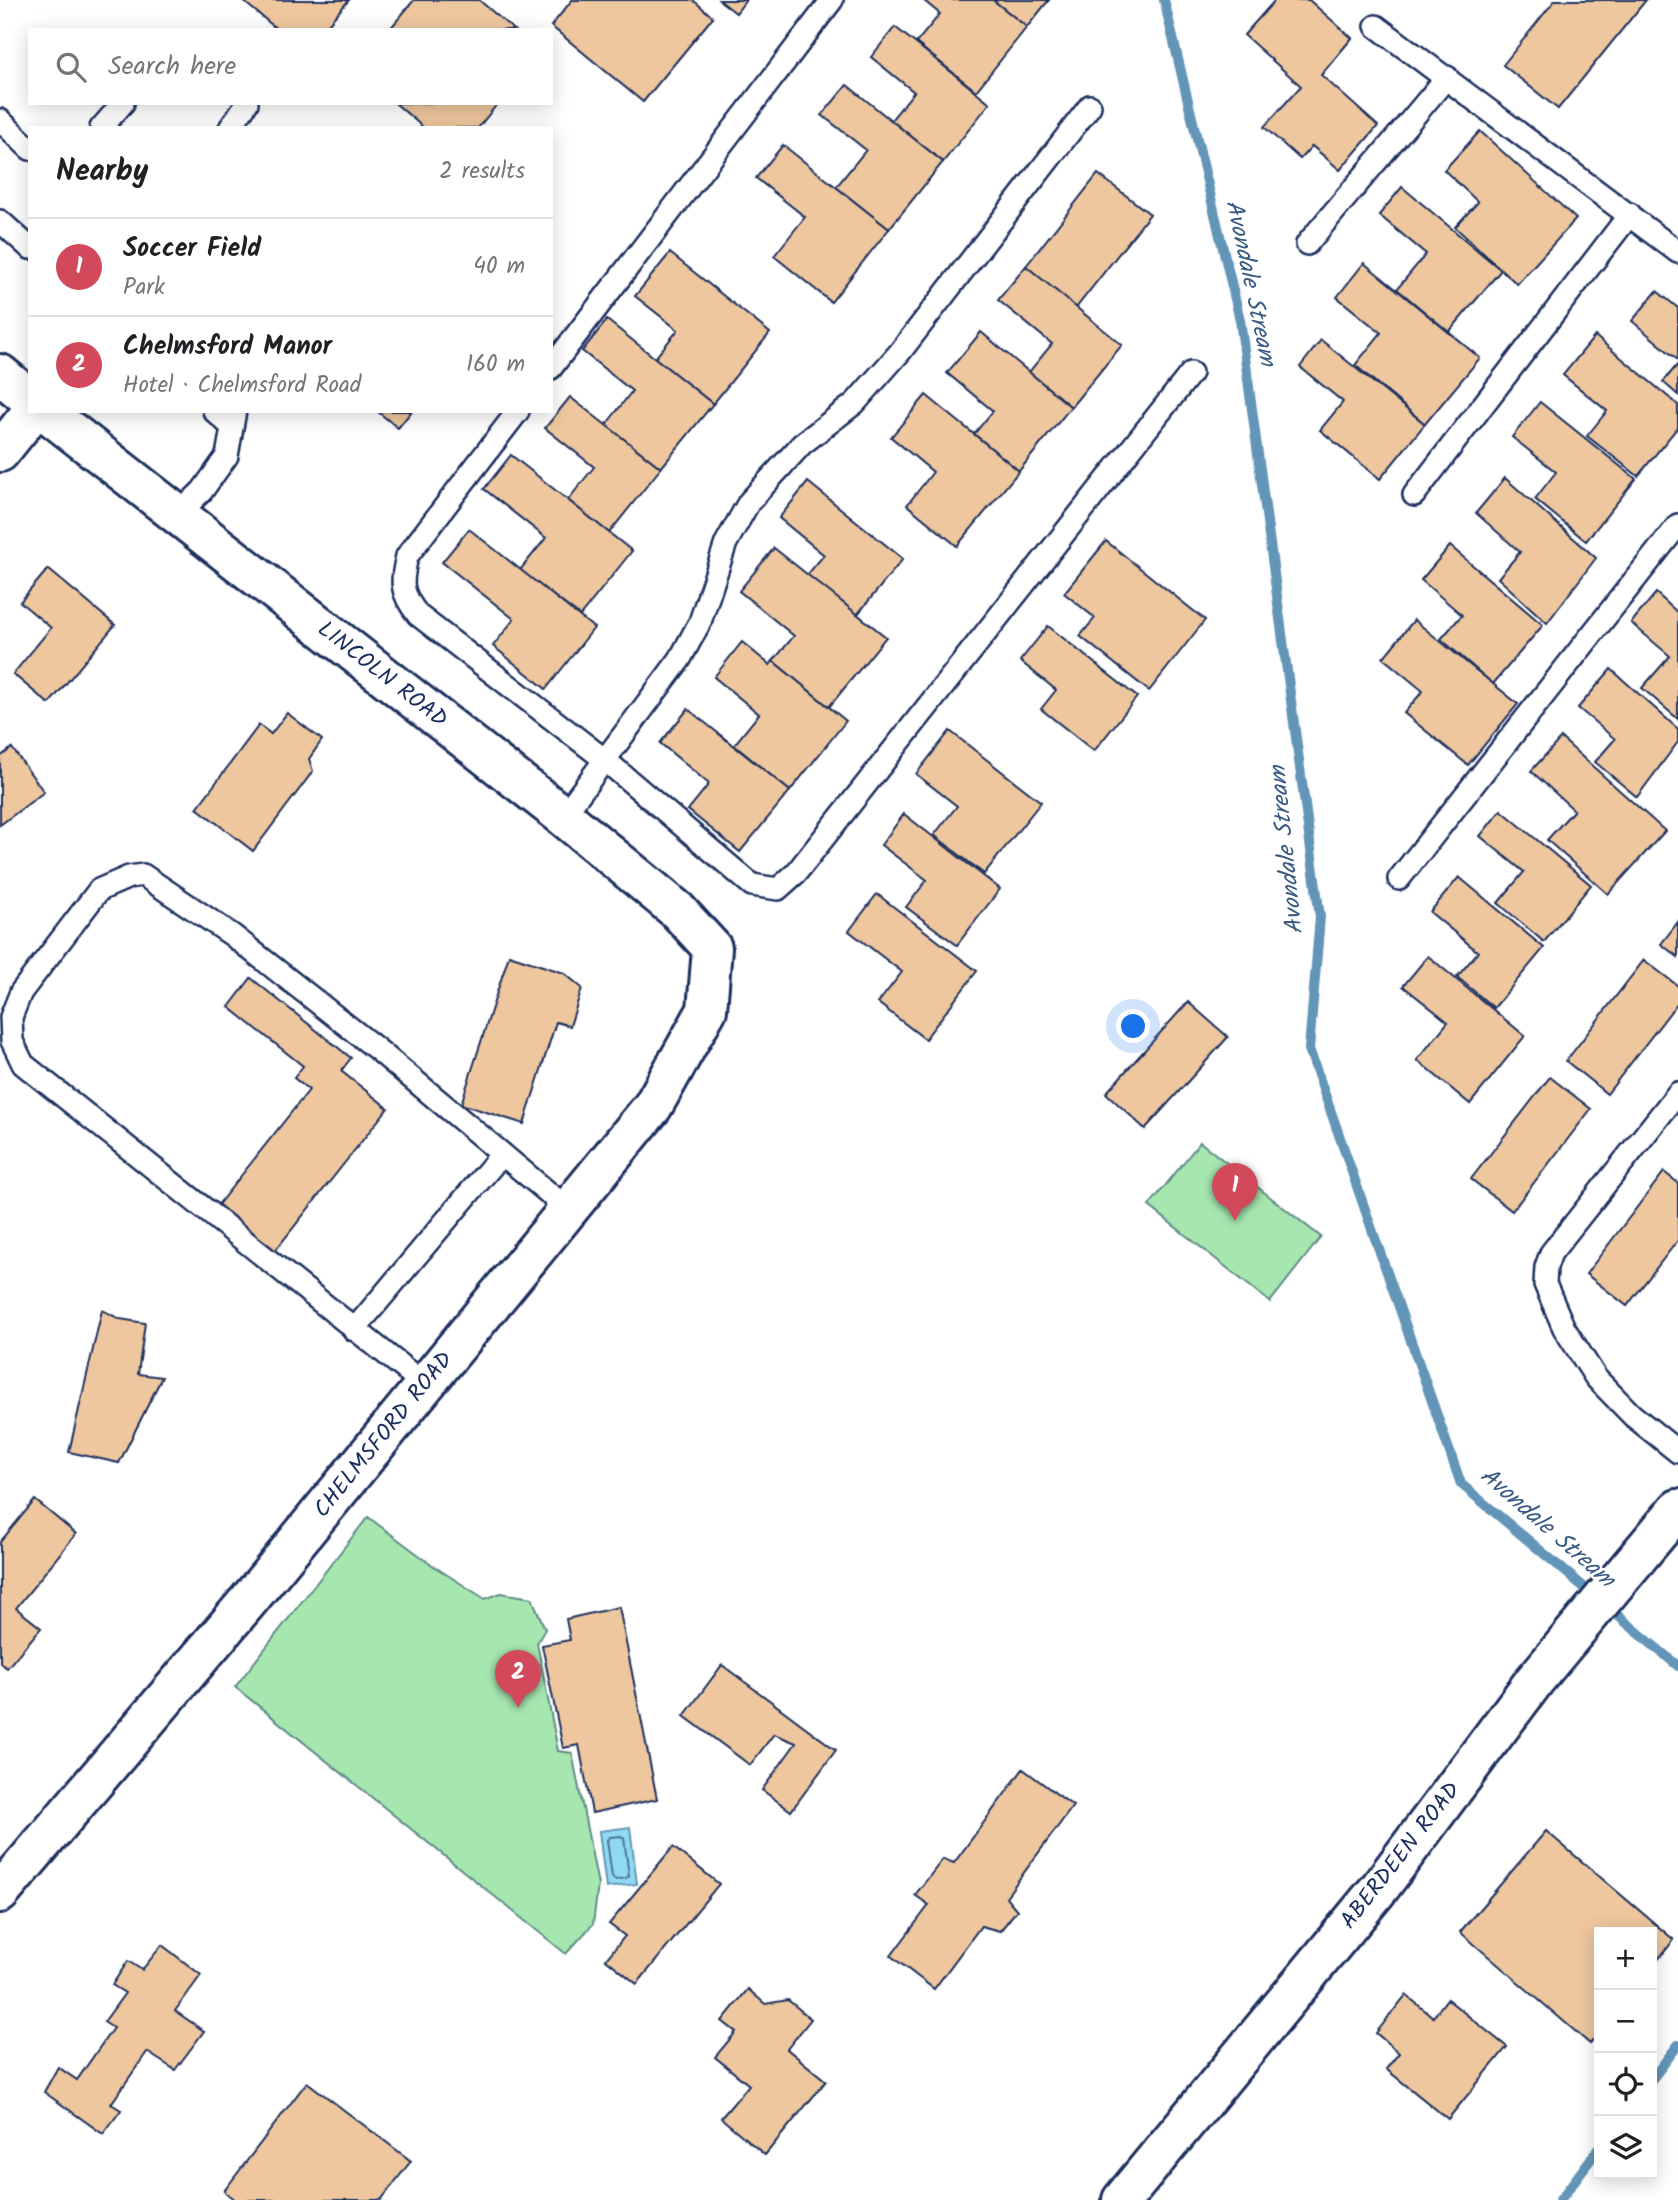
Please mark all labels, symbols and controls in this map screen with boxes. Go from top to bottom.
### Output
search box [28,28,553,105]
text: Search here [108,46,236,88]
icon: search [52,48,90,86]
text: Nearby [56,148,148,196]
text: 2 results [439,154,525,190]
water label: Avondale Stream [1213,196,1287,372]
text: Soccer Field [123,228,261,270]
text: 1 [76,249,82,285]
text: 40 m [473,249,525,285]
text: Park [123,270,165,306]
text: Chelmsford Manor [123,326,332,368]
text: 2 [72,347,86,383]
text: 160 m [466,347,525,383]
text: Hotel · Chelmsford Road [123,368,361,404]
street label: LINCOLN ROAD [309,613,455,738]
water label: Avondale Stream [1259,762,1315,936]
your location [1116,1009,1150,1043]
pin: 1 [1212,1163,1258,1221]
street label: CHELMSFORD ROAD [305,1344,463,1526]
water label: Avondale Stream [1470,1458,1625,1599]
pin: 2 [495,1650,541,1708]
street label: ABERDEEN ROAD [1332,1774,1470,1937]
map controls [1594,1927,1657,2179]
button: + [1594,1927,1657,1990]
button: − [1594,1990,1657,2053]
button: locate [1594,2053,1657,2116]
button: layers [1594,2116,1657,2179]

